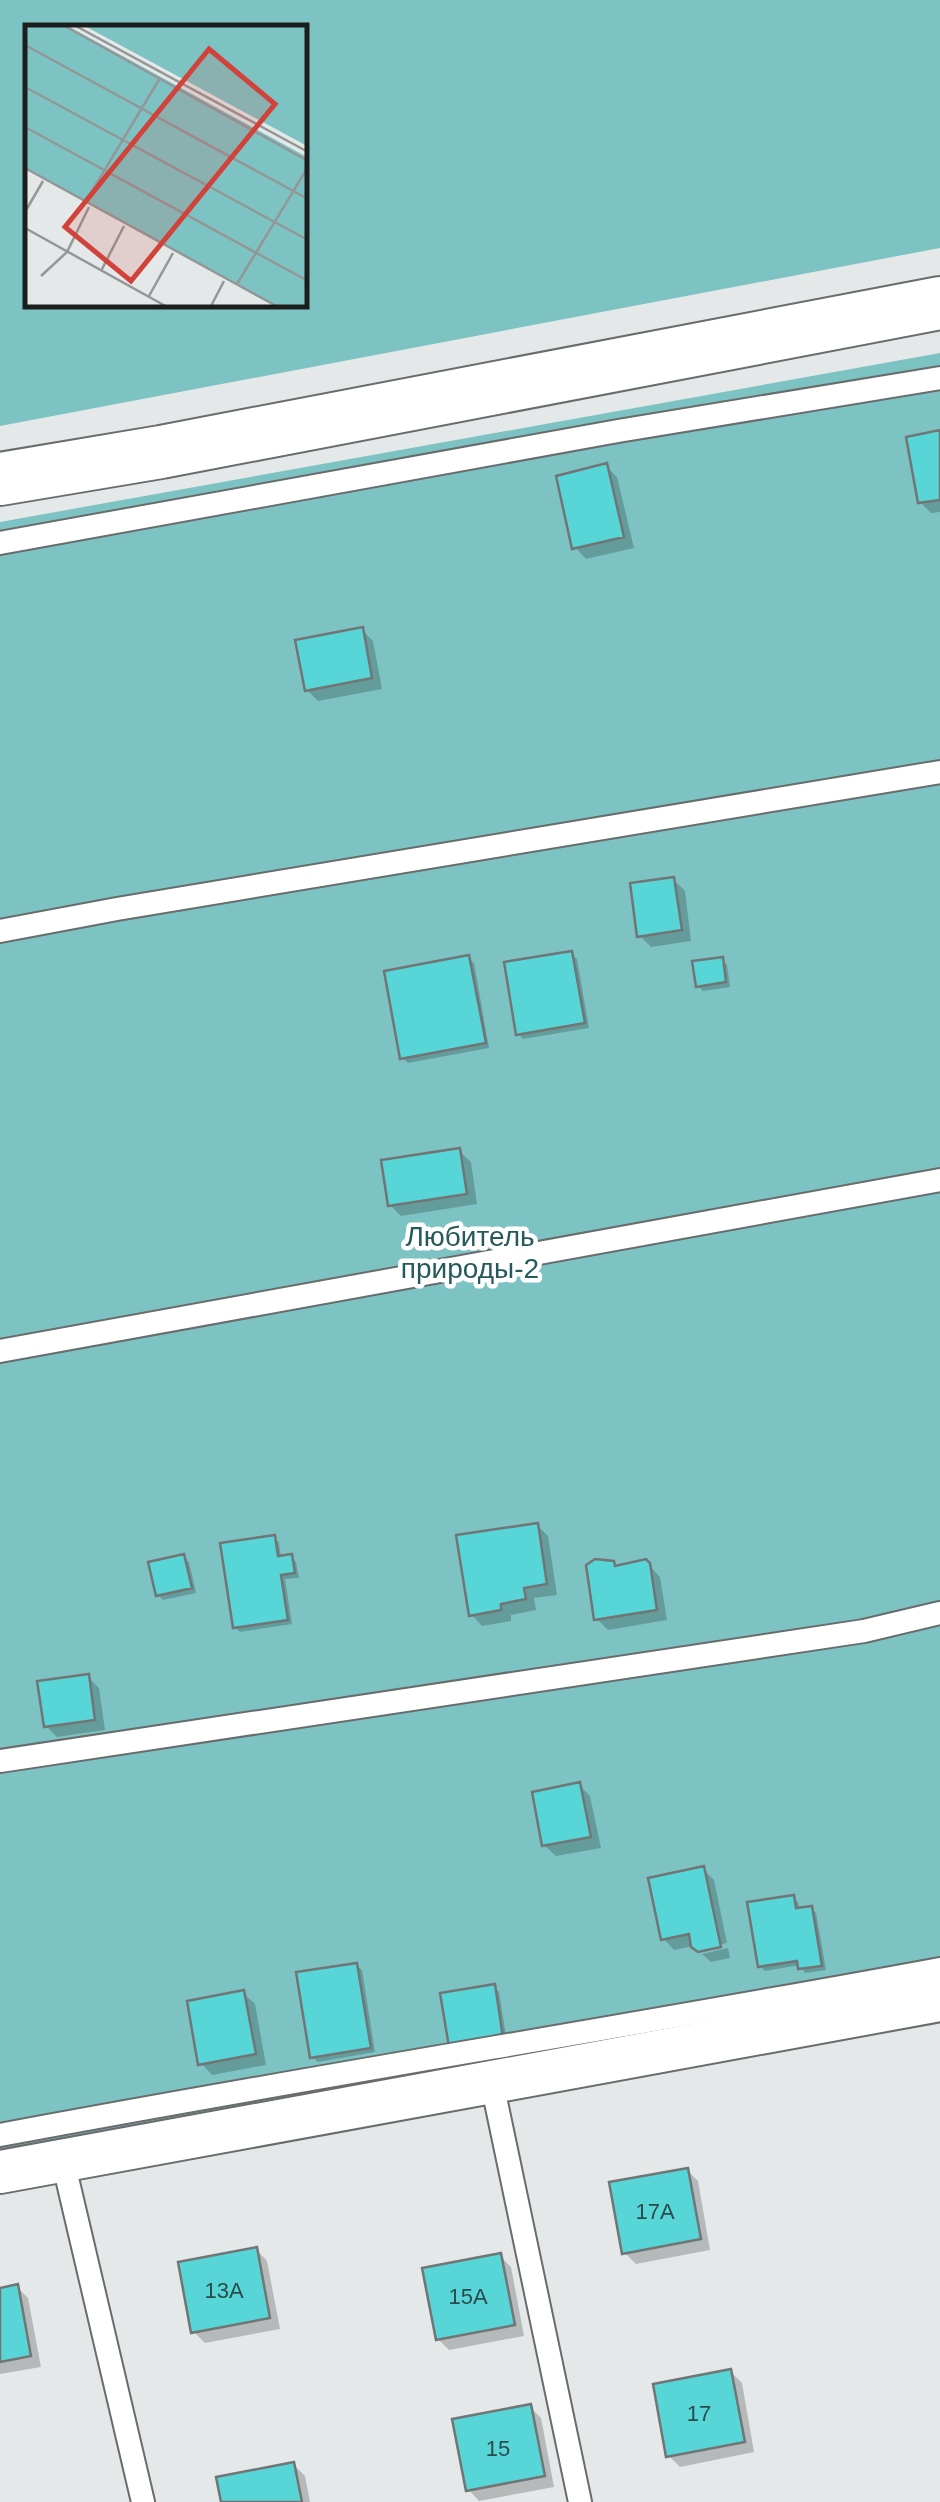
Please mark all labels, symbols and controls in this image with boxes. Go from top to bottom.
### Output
inset map [25,25,308,308]
park label: Любитель природы-2 [401,1221,539,1284]
house number: 17А [635,2199,675,2224]
house number: 13А [204,2278,244,2303]
house number: 15А [448,2284,488,2309]
house number: 17 [687,2401,711,2426]
house number: 15 [486,2436,510,2461]

